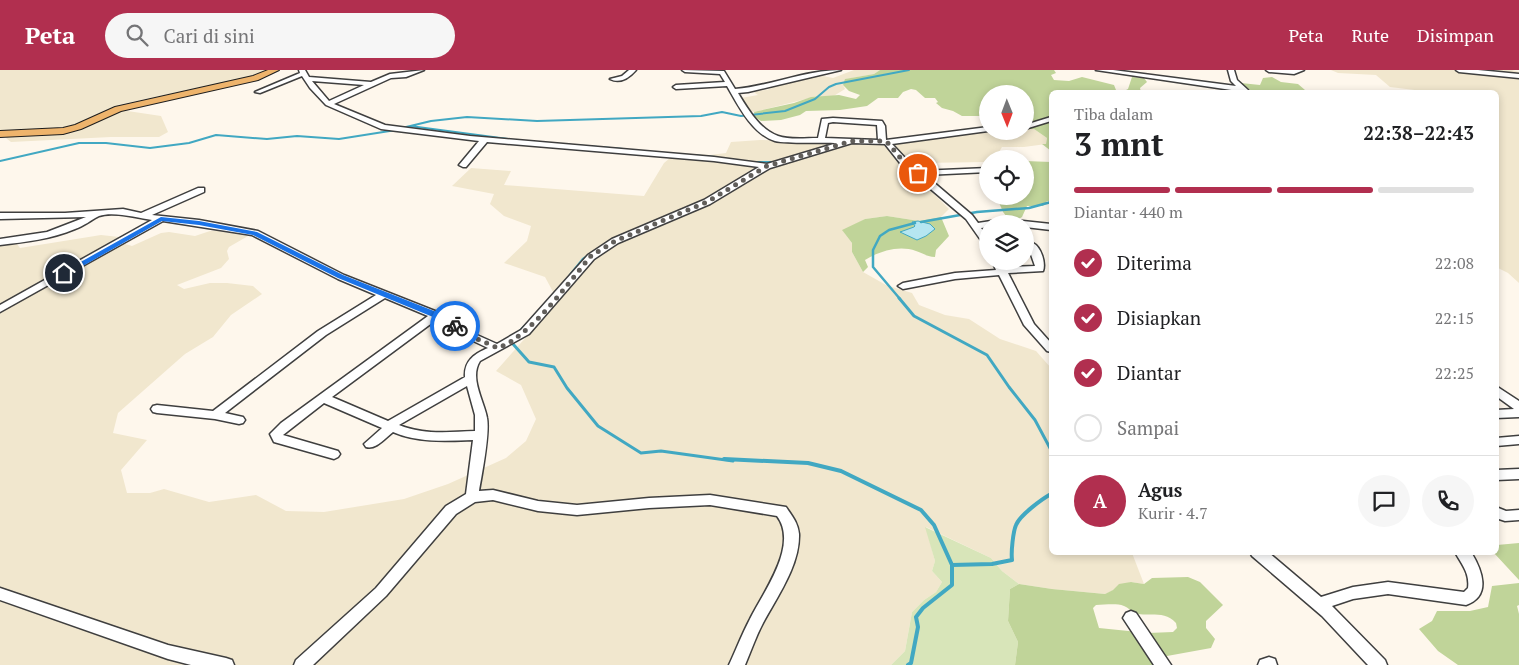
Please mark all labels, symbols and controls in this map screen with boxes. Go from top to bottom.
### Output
search box [105,13,455,58]
text: Peta [25,19,75,51]
icon: search [123,21,151,49]
text: Cari di sini [163,23,255,48]
text: Peta [1289,23,1324,47]
text: Rute [1352,23,1389,47]
text: Disimpan [1417,23,1494,47]
north arrow [979,85,1034,140]
map controls [979,85,1034,270]
text: Tiba dalam [1074,103,1153,125]
text: 22:38–22:43 [1363,120,1474,145]
text: 3 mnt [1074,123,1164,165]
button: locate [979,150,1034,205]
pin [897,152,939,194]
icon: bag [904,159,932,187]
text: Diantar · 440 m [1074,201,1183,223]
button: layers [979,215,1034,270]
icon: check [1074,249,1102,277]
text: Diterima [1117,250,1192,275]
pin [43,252,85,294]
text: 22:08 [1435,252,1474,274]
icon: home [50,259,78,287]
courier [430,301,480,351]
icon: check [1074,304,1102,332]
text: Disiapkan [1117,305,1201,330]
text: 22:15 [1435,307,1474,329]
icon: bike [441,312,469,340]
icon: check [1074,359,1102,387]
text: Diantar [1117,360,1181,385]
text: 22:25 [1435,362,1474,384]
text: Sampai [1117,415,1179,440]
button: chat [1358,475,1410,527]
button: phone [1422,475,1474,527]
text: Agus [1138,477,1182,502]
text: A [1093,488,1107,513]
text: Kurir · 4.7 [1138,502,1208,524]

